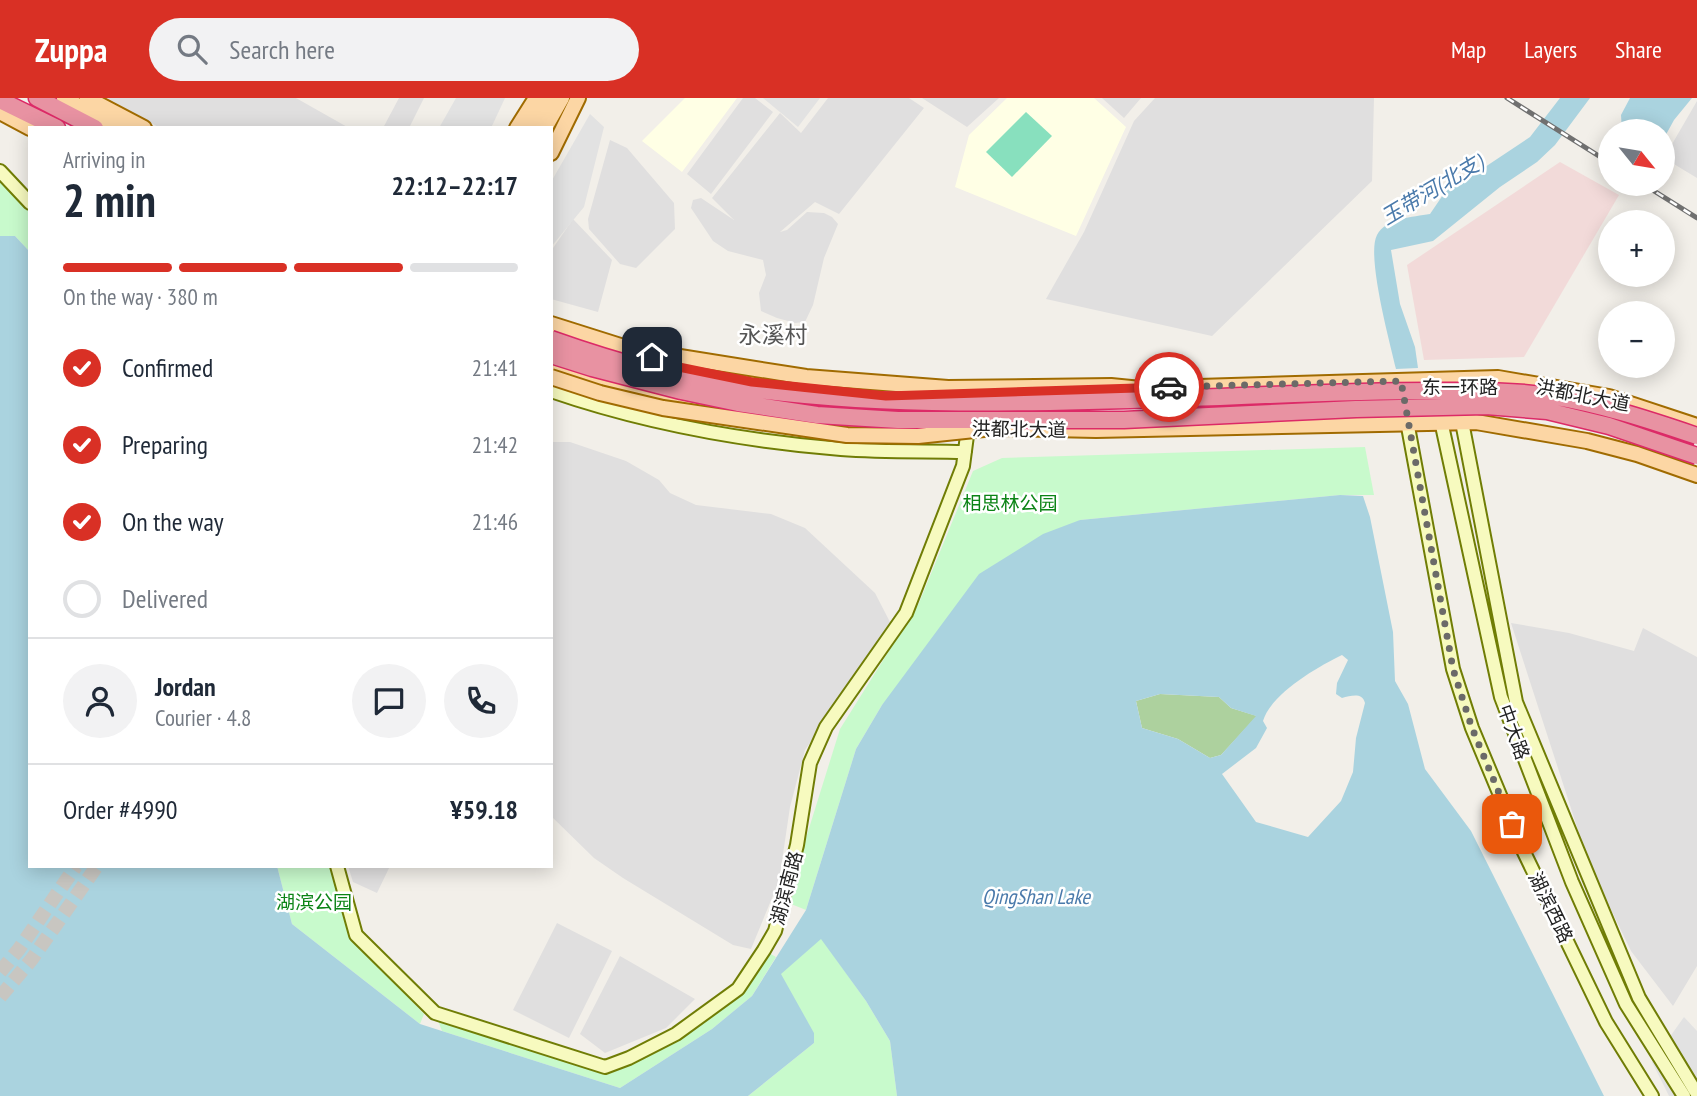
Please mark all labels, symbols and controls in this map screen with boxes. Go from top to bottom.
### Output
search box [149,18,639,81]
text: Zuppa [35,28,107,71]
icon: search [173,30,211,68]
text: Search here [229,33,335,66]
text: Map [1451,34,1486,65]
text: Layers [1524,34,1577,65]
text: Share [1615,34,1662,65]
north arrow [1598,119,1675,196]
map controls [1598,119,1675,378]
text: Arriving in [63,145,145,174]
water label: 玉带河(北支) [1376,147,1490,231]
text: 22:12–22:17 [391,169,518,202]
text: 2 min [63,170,156,230]
button: + [1598,210,1675,287]
text: On the way · 380 m [63,282,218,311]
button: − [1598,301,1675,378]
district label: 永溪村 [739,320,808,349]
pin [622,327,682,387]
icon: home [633,338,671,376]
icon: check [63,349,101,387]
text: Confirmed [122,351,213,384]
courier [1134,352,1204,422]
text: 21:41 [472,353,518,382]
icon: car [1150,368,1188,406]
street label: 洪都北大道 [1534,374,1632,416]
street label: 东一环路 [1422,375,1498,399]
street label: 洪都北大道 [971,416,1067,442]
icon: check [63,426,101,464]
text: Preparing [122,428,208,461]
text: 21:42 [472,430,518,459]
park label: 相思林公园 [962,491,1058,515]
icon: check [63,503,101,541]
text: On the way [122,505,224,538]
text: 21:46 [472,507,518,536]
text: Delivered [122,582,208,615]
button: person [63,664,137,738]
button: chat [352,664,426,738]
button: phone [444,664,518,738]
text: Jordan [155,670,216,703]
street label: 中大路 [1493,701,1535,763]
text: Courier · 4.8 [155,703,251,732]
text: Order #4990 [63,793,178,826]
text: ¥59.18 [450,793,518,826]
pin [1482,794,1542,854]
icon: bag [1493,805,1531,843]
street label: 湖滨南路 [765,848,807,928]
street label: 湖滨西路 [1524,868,1578,946]
water label: QingShan Lake [982,883,1091,910]
park label: 湖滨公园 [276,890,352,914]

